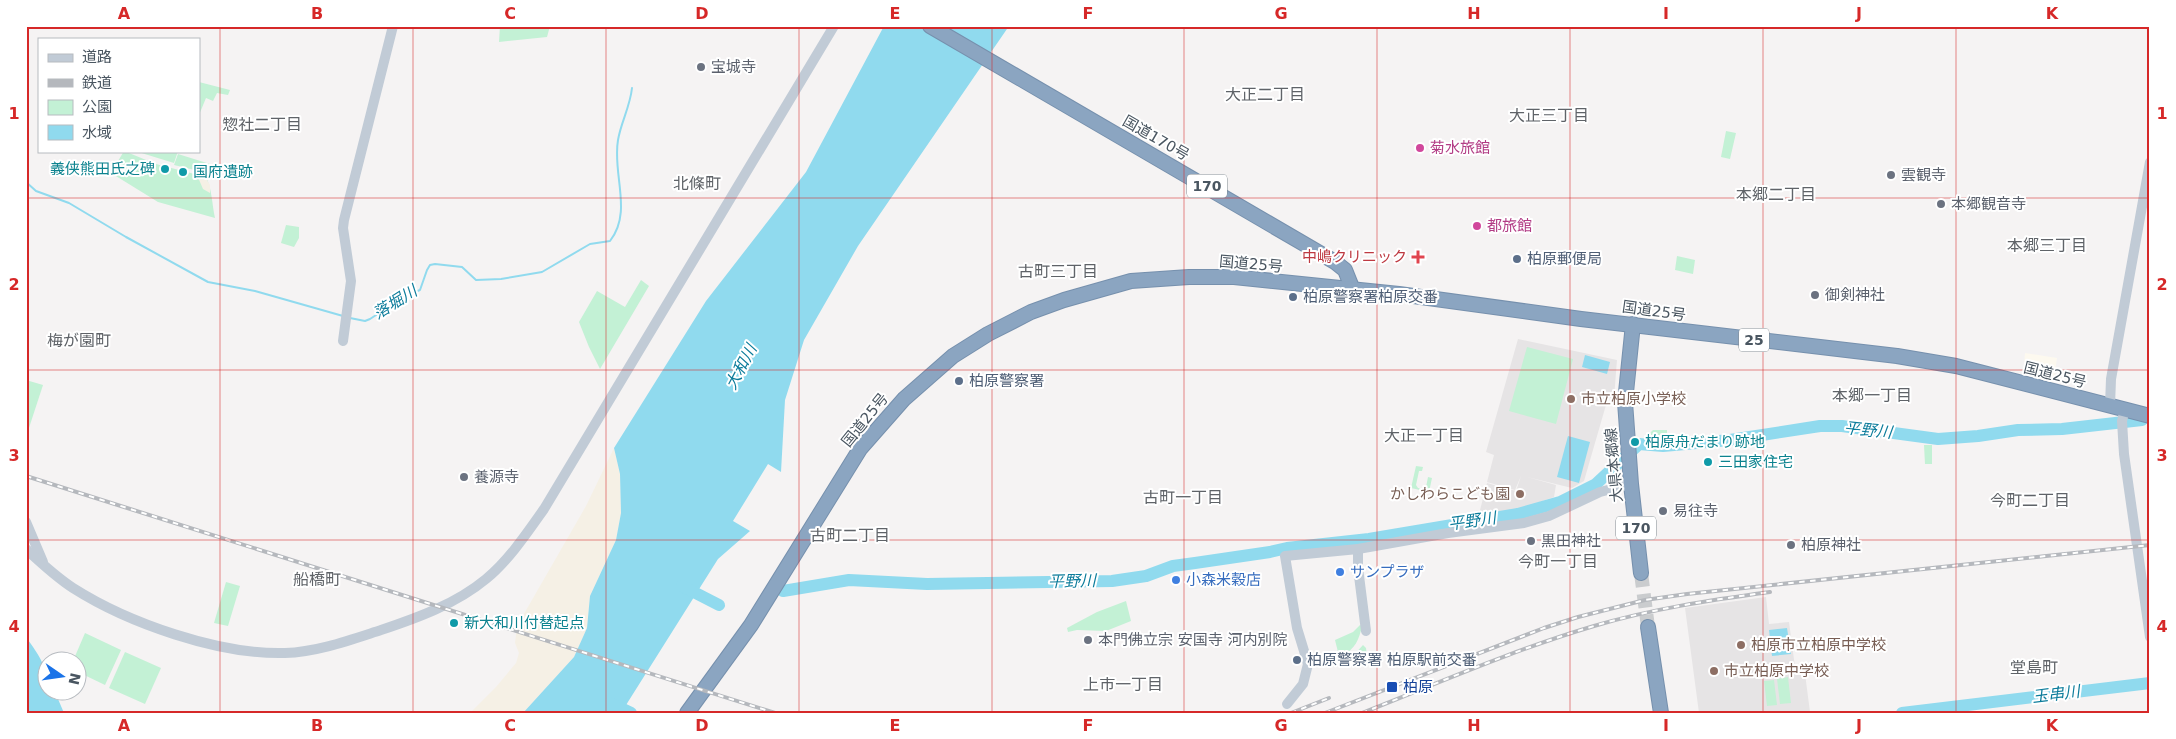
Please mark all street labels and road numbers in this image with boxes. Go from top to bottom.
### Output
street label: 国道170号 [1120,112,1192,164]
road number: 170 [1187,175,1227,198]
street label: 国道25号 [1218,252,1284,276]
street label: 国道25号 [1621,298,1687,324]
road number: 25 [1739,328,1769,352]
street label: 国道25号 [2022,359,2088,391]
street label: 国道25号 [838,389,892,451]
street label: 大県本郷線 [1602,427,1626,503]
road number: 170 [1616,516,1656,540]

